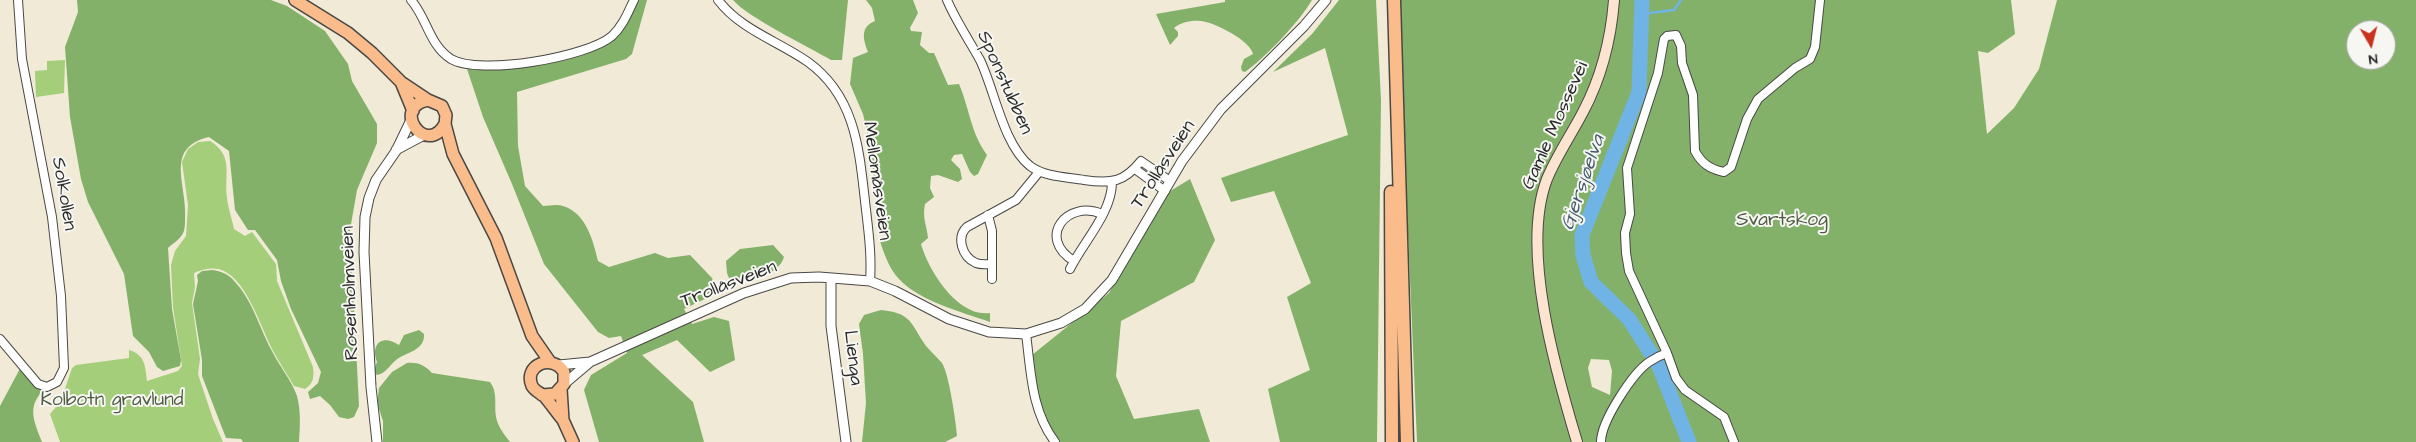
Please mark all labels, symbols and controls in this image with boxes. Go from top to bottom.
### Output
north arrow [2346,20,2396,70]
street label: Sponstubben [971,28,1037,138]
text: N [2367,48,2379,69]
street label: Gamle Mossevei [1518,59,1594,193]
street label: Trollåsveien [1127,116,1201,214]
street label: Mellomåsveien [856,120,896,242]
water label: Gjersjøelva [1557,132,1611,234]
street label: Solkollen [45,156,81,232]
park label: Svartskog [1736,210,1828,232]
street label: Rosenholmveien [337,226,365,360]
street label: Trollåsveien [678,256,780,314]
street label: Lienga [837,329,867,387]
park label: Kolbotn gravlund [40,390,184,412]

